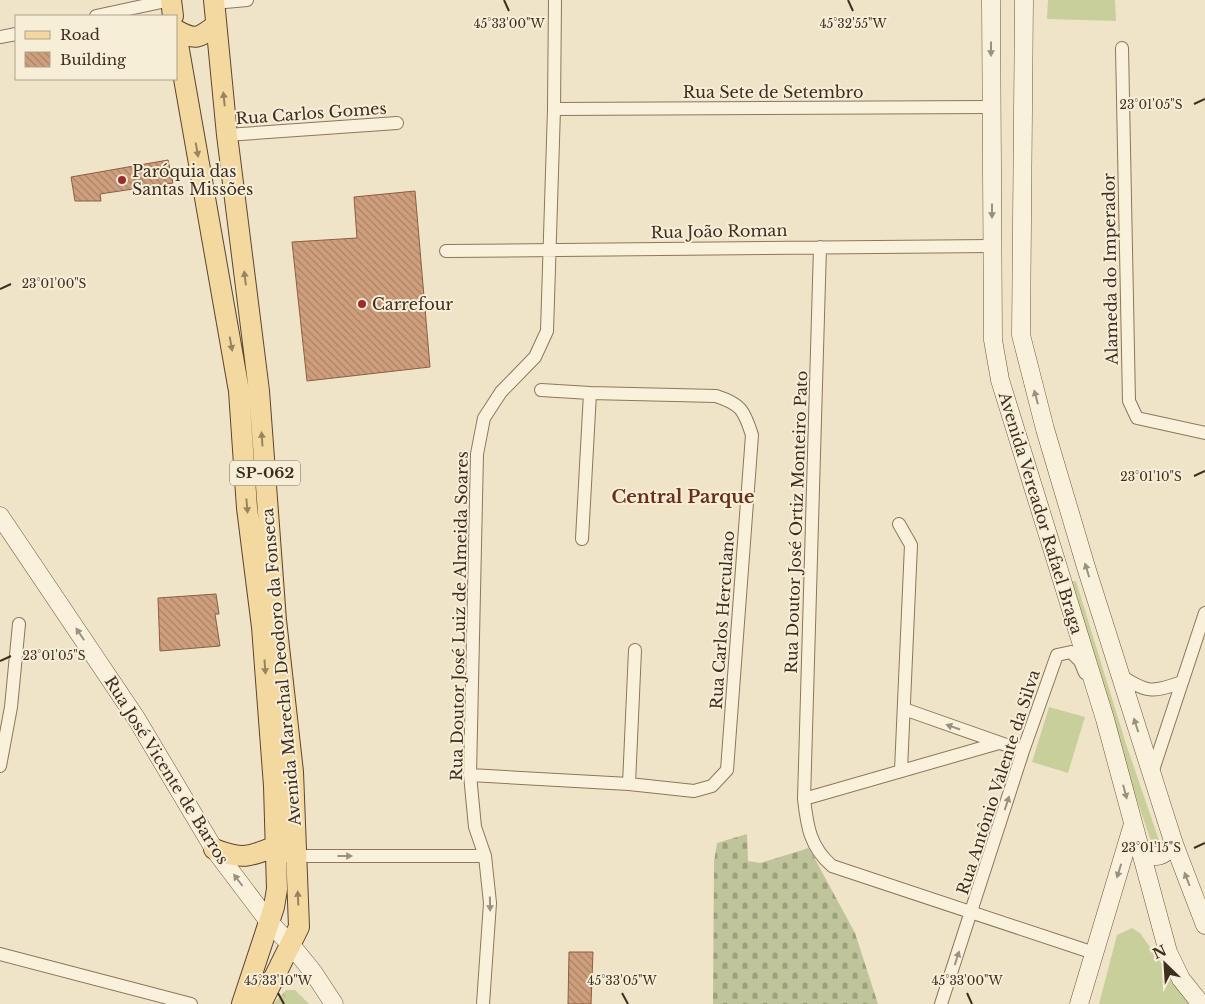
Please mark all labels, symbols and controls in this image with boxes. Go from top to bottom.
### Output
legend [15,15,178,80]
text: 45°33'00"W [473,16,545,31]
text: 45°32'55"W [819,16,887,31]
text: Road [60,25,100,44]
one-way arrow [987,41,995,57]
text: Building [60,50,127,69]
street label: Rua Sete de Setembro [683,82,863,102]
one-way arrow [219,91,227,107]
text: 23°01'05"S [1120,97,1183,112]
street label: Rua Carlos Gomes [235,98,387,128]
one-way arrow [193,142,201,158]
place label: Paróquia das Santas Missões [132,161,253,199]
street label: Alameda do Imperador [1098,173,1122,366]
marker: Paróquia das Santas Missões [116,174,128,186]
one-way arrow [988,203,996,219]
street label: Rua João Roman [650,220,788,242]
one-way arrow [241,269,249,285]
text: 23°01'00"S [22,276,87,291]
place label: Carrefour [372,294,454,314]
marker: Carrefour [356,298,368,310]
one-way arrow [227,336,235,352]
street label: Rua Doutor José Ortiz Monteiro Pato [781,370,811,674]
street label: Avenida Vereador Rafael Braga [994,389,1087,637]
one-way arrow [1032,390,1040,405]
one-way arrow [258,431,266,447]
street label: Rua Doutor José Luiz de Almeida Soares [446,451,472,781]
road number: SP-062 [230,460,300,486]
text: 23°01'10"S [1120,469,1182,484]
district label: Central Parque [611,486,755,508]
one-way arrow [244,498,252,514]
street label: Avenida Marechal Deodoro da Fonseca [257,507,305,828]
street label: Rua Carlos Herculano [706,530,738,710]
one-way arrow [1082,563,1090,578]
one-way arrow [75,627,85,641]
text: 23°01'05"S [23,648,86,663]
one-way arrow [261,659,269,675]
street label: Rua Antônio Valente da Silva [952,667,1044,897]
street label: Rua José Vicente de Barros [101,672,233,868]
one-way arrow [1132,717,1140,732]
one-way arrow [946,723,961,730]
one-way arrow [1121,785,1129,800]
one-way arrow [1003,795,1011,810]
text: 23°01'15"S [1121,840,1181,855]
one-way arrow [337,852,353,860]
one-way arrow [1115,863,1123,878]
one-way arrow [1183,871,1191,886]
one-way arrow [232,874,243,887]
one-way arrow [293,889,301,905]
one-way arrow [486,897,494,913]
north arrow [1140,939,1190,989]
text: N [1150,941,1169,963]
one-way arrow [953,950,961,965]
text: 45°33'10"W [244,973,313,988]
text: 45°33'05"W [587,973,658,988]
text: 45°33'00"W [931,973,1003,988]

